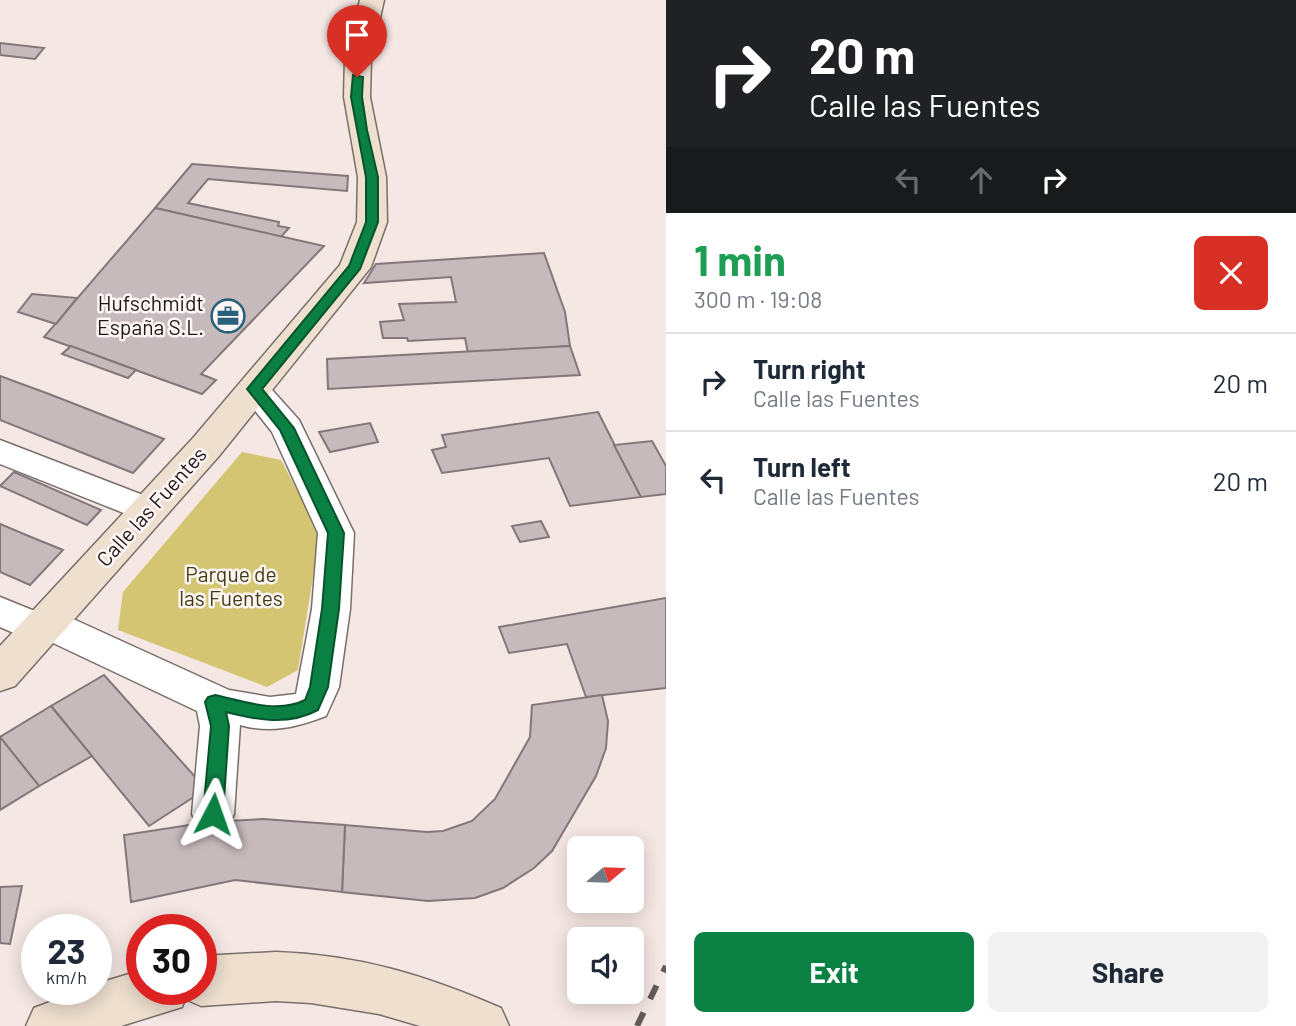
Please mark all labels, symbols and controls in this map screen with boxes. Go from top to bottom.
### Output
pin [327,5,387,77]
icon: arrive [338,16,376,54]
text: 20 m [809,25,915,84]
icon: right [694,28,785,119]
text: Calle las Fuentes [809,85,1041,123]
icon: left [889,161,927,199]
icon: ahead [962,161,1000,199]
icon: right [1035,161,1073,199]
text: 1 min [694,234,786,284]
button: close [1194,236,1268,310]
text: 300 m · 19:08 [694,285,822,313]
place label: Hufschmidt España S.L. [97,290,204,339]
office icon: Hufschmidt España S.L. [209,297,247,335]
text: Turn right [753,353,866,384]
icon: right [694,363,732,401]
text: 20 m [1213,367,1268,398]
text: Calle las Fuentes [753,384,920,412]
street label: Calle las Fuentes [91,441,211,571]
text: Turn left [753,451,851,482]
icon: left [694,461,732,499]
text: 20 m [1213,465,1268,496]
text: Calle las Fuentes [753,482,920,510]
park label: Parque de las Fuentes [179,561,283,610]
position arrow [176,777,250,851]
north arrow [567,836,644,914]
map controls [567,836,644,1004]
speed limit sign: 30 [126,914,217,1005]
button: sound [567,927,644,1004]
text: 23 [47,929,86,971]
button: Exit [694,932,974,1012]
button: Share [988,932,1268,1012]
text: km/h [46,966,87,988]

